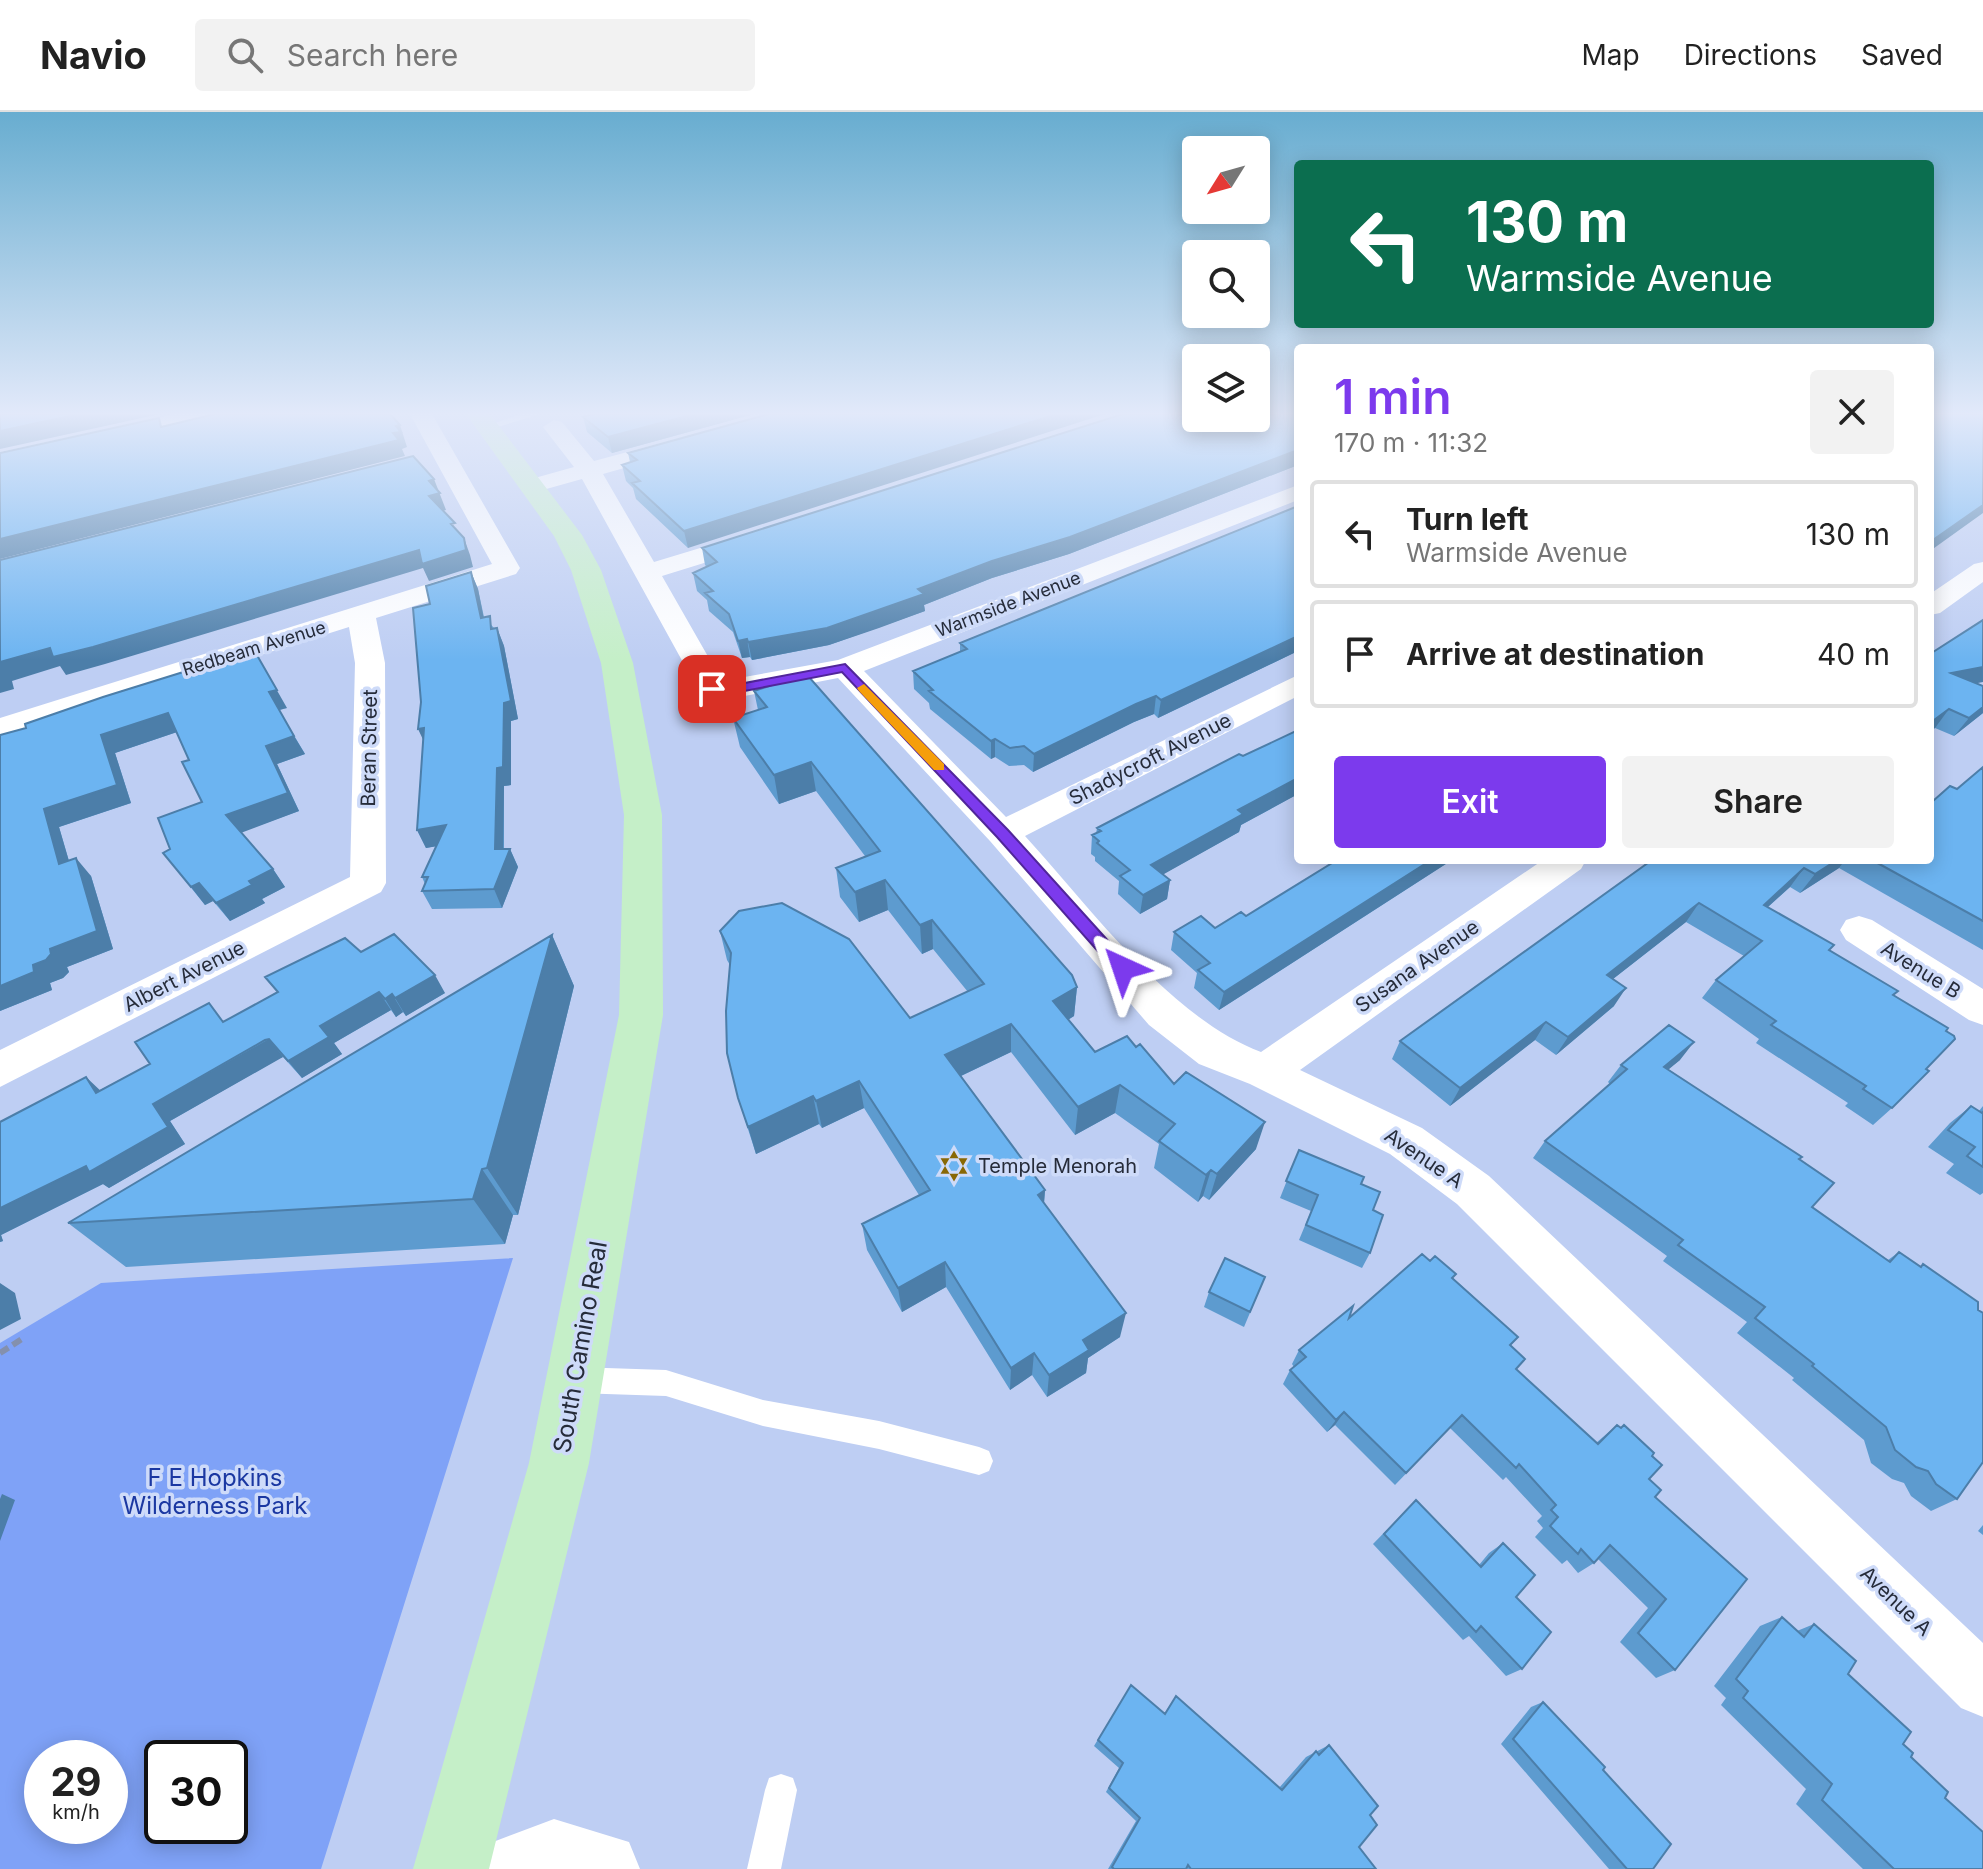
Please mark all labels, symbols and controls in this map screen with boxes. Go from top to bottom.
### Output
search box [195,19,755,91]
text: Navio [40,32,147,78]
icon: search [223,33,267,77]
text: Search here [287,37,458,73]
text: Map [1581,38,1640,72]
text: Directions [1684,38,1817,72]
text: Saved [1861,38,1943,72]
north arrow [1182,136,1270,224]
map controls [1182,136,1270,432]
text: 130 m [1466,188,1628,256]
icon: left [1334,192,1438,296]
button: search [1182,240,1270,328]
text: Warmside Avenue [1466,256,1773,300]
button: layers [1182,344,1270,432]
text: 1 min [1334,367,1452,426]
button: close [1810,370,1894,454]
text: 170 m · 11:32 [1334,427,1488,458]
text: Turn left [1406,501,1528,537]
icon: left [1338,512,1382,556]
text: 130 m [1806,516,1890,552]
text: Warmside Avenue [1406,537,1628,568]
street label: Warmside Avenue [933,567,1083,641]
street label: Redbeam Avenue [180,616,328,680]
icon: arrive [1338,632,1382,676]
text: Arrive at destination [1406,636,1704,672]
text: 40 m [1817,636,1890,672]
pin [678,655,746,723]
icon: arrive [690,667,734,711]
street label: Beran Street [356,689,382,807]
street label: Shadycroft Avenue [1065,708,1235,810]
button: Exit [1334,756,1606,848]
button: Share [1622,756,1894,848]
street label: Susana Avenue [1351,914,1483,1018]
position arrow [1081,926,1165,1010]
street label: Albert Avenue [119,935,249,1017]
street label: Avenue B [1877,936,1965,1004]
street label: Avenue A [1380,1123,1468,1193]
synagogue icon: Temple Menorah [937,1149,971,1183]
place label: Temple Menorah [978,1154,1137,1178]
street label: South Camino Real [547,1239,613,1455]
park label: F E Hopkins Wilderness Park [122,1463,308,1520]
street label: Avenue A [1855,1561,1937,1641]
speed limit sign: 30 [144,1740,248,1844]
text: 29 [50,1757,102,1806]
text: km/h [52,1800,100,1824]

